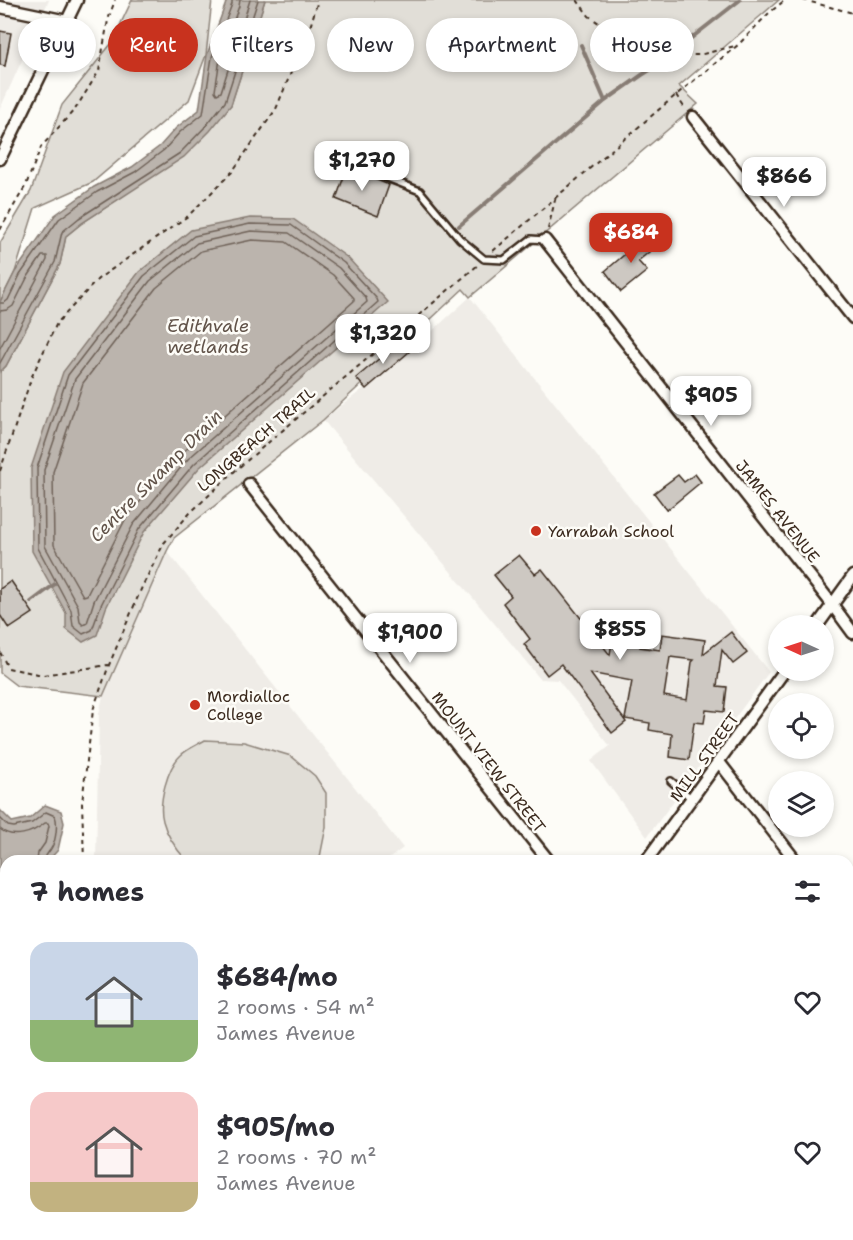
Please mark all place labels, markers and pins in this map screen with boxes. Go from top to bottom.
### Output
pin: $1,270 [313,141,411,192]
pin: $866 [748,157,820,208]
pin: $684 [595,213,667,264]
pin: $1,320 [334,314,432,365]
pin: $905 [675,376,747,427]
place label: Yarrabah School [548,521,674,542]
marker: Yarrabah School [529,524,543,538]
pin: $855 [584,610,656,661]
pin: $1,900 [361,613,459,664]
place label: Mordialloc College [207,686,290,725]
marker: Mordialloc College [188,698,202,712]

